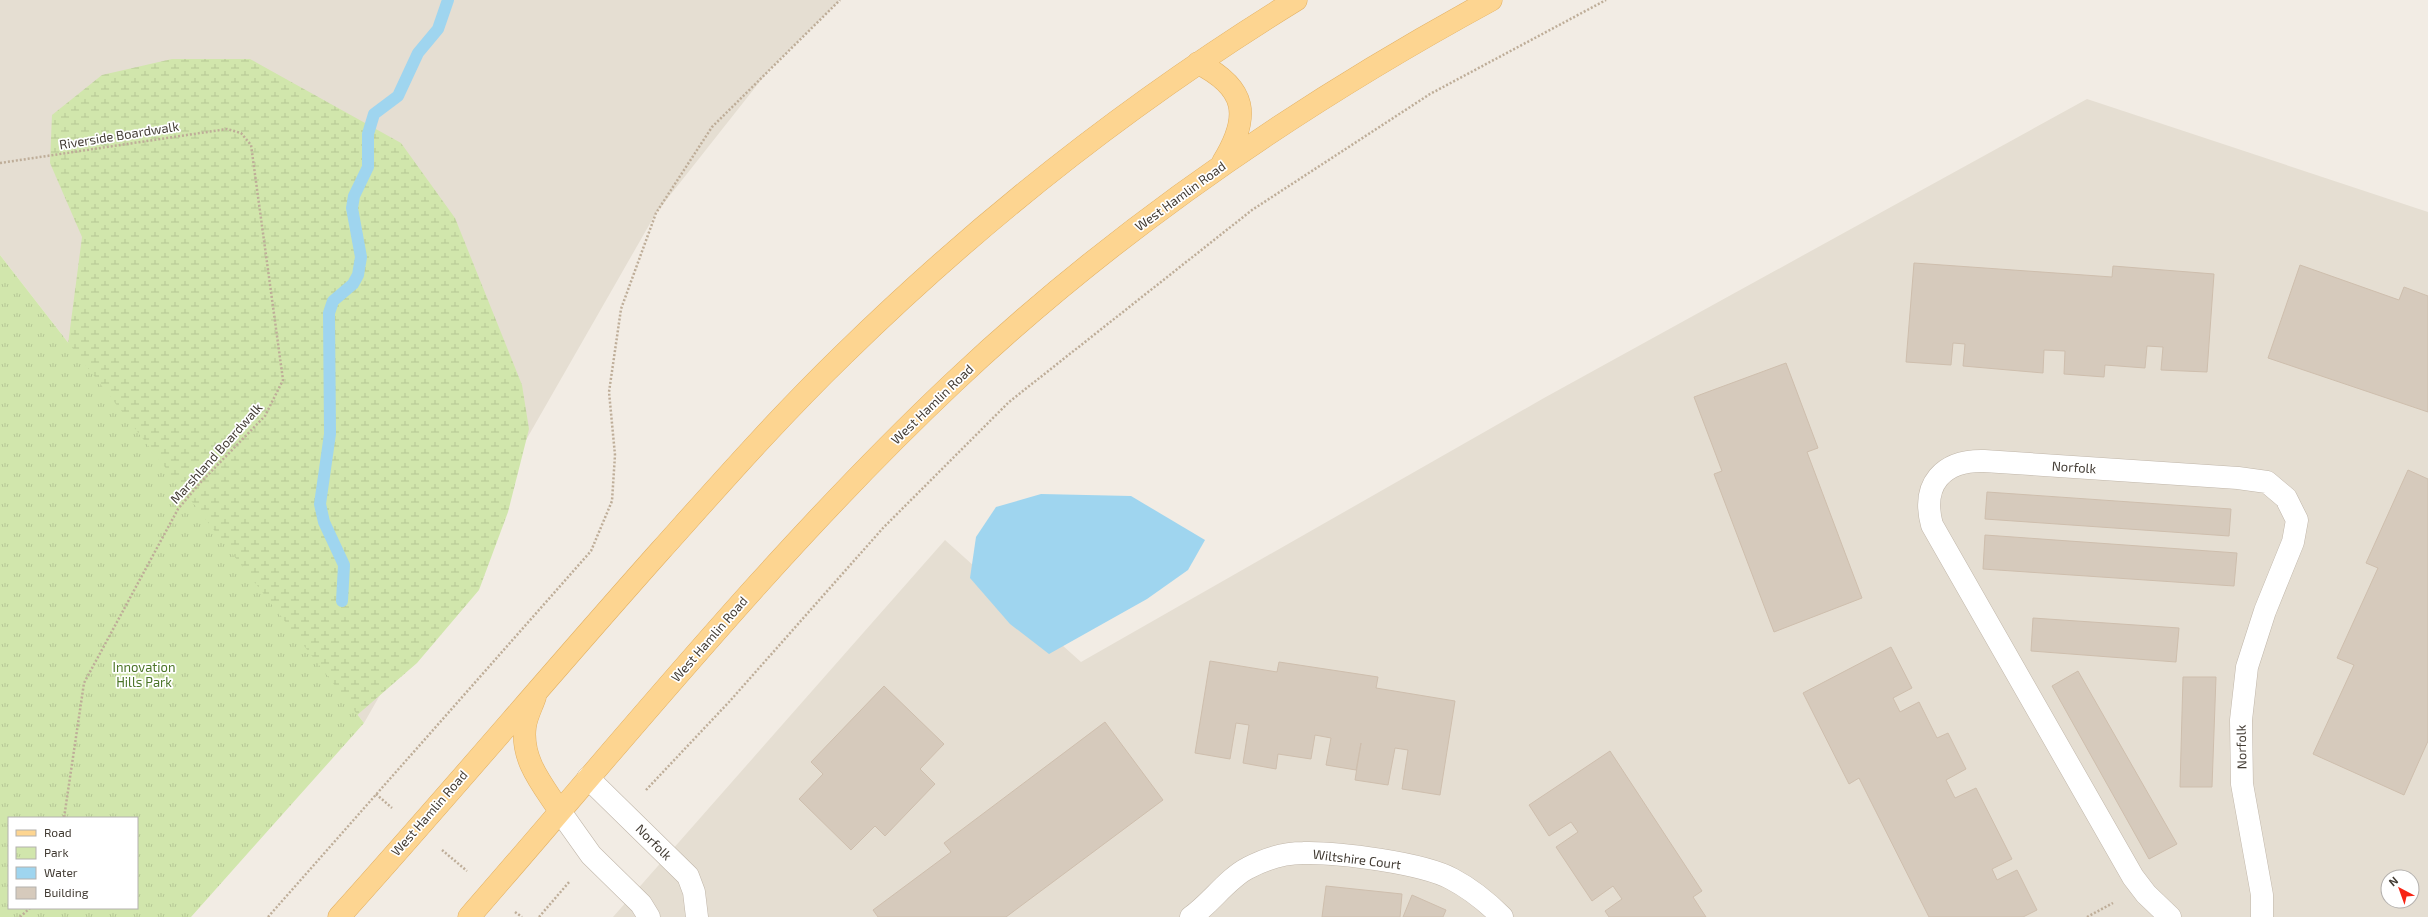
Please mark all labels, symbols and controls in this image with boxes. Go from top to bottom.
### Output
street label: Riverside Boardwalk [58,118,180,152]
street label: West Hamlin Road [1132,158,1228,234]
street label: West Hamlin Road [888,361,976,447]
street label: Marshland Boardwalk [166,399,266,507]
street label: Norfolk [2051,457,2097,477]
street label: West Hamlin Road [667,593,751,685]
park label: Innovation Hills Park [113,659,175,690]
street label: Norfolk [2233,724,2249,769]
street label: West Hamlin Road [387,767,471,859]
legend [8,817,138,909]
street label: Norfolk [633,821,676,864]
text: Road [44,825,72,839]
text: Park [44,845,69,859]
street label: Wiltshire Court [1312,846,1402,872]
text: Water [44,865,78,879]
north arrow [2380,869,2420,909]
text: N [2386,874,2400,889]
text: Building [44,885,89,899]

